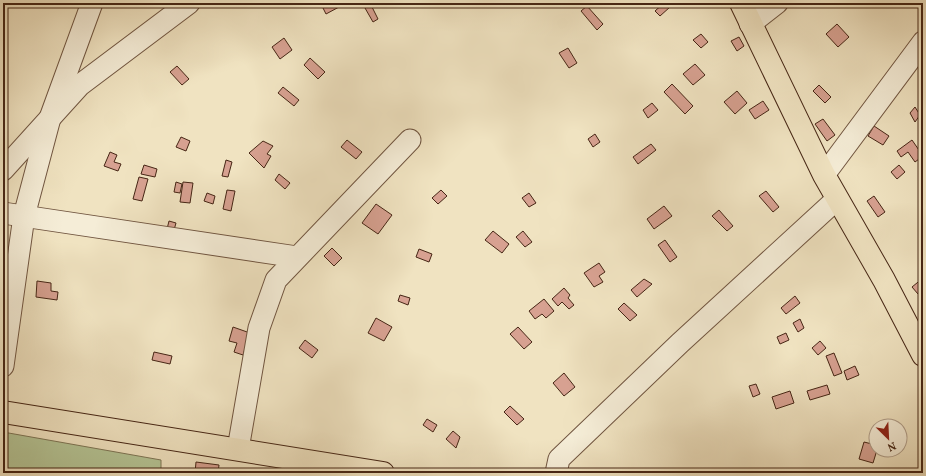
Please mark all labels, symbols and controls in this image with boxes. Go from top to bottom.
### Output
north arrow [868,418,908,458]
text: N [885,437,898,454]

